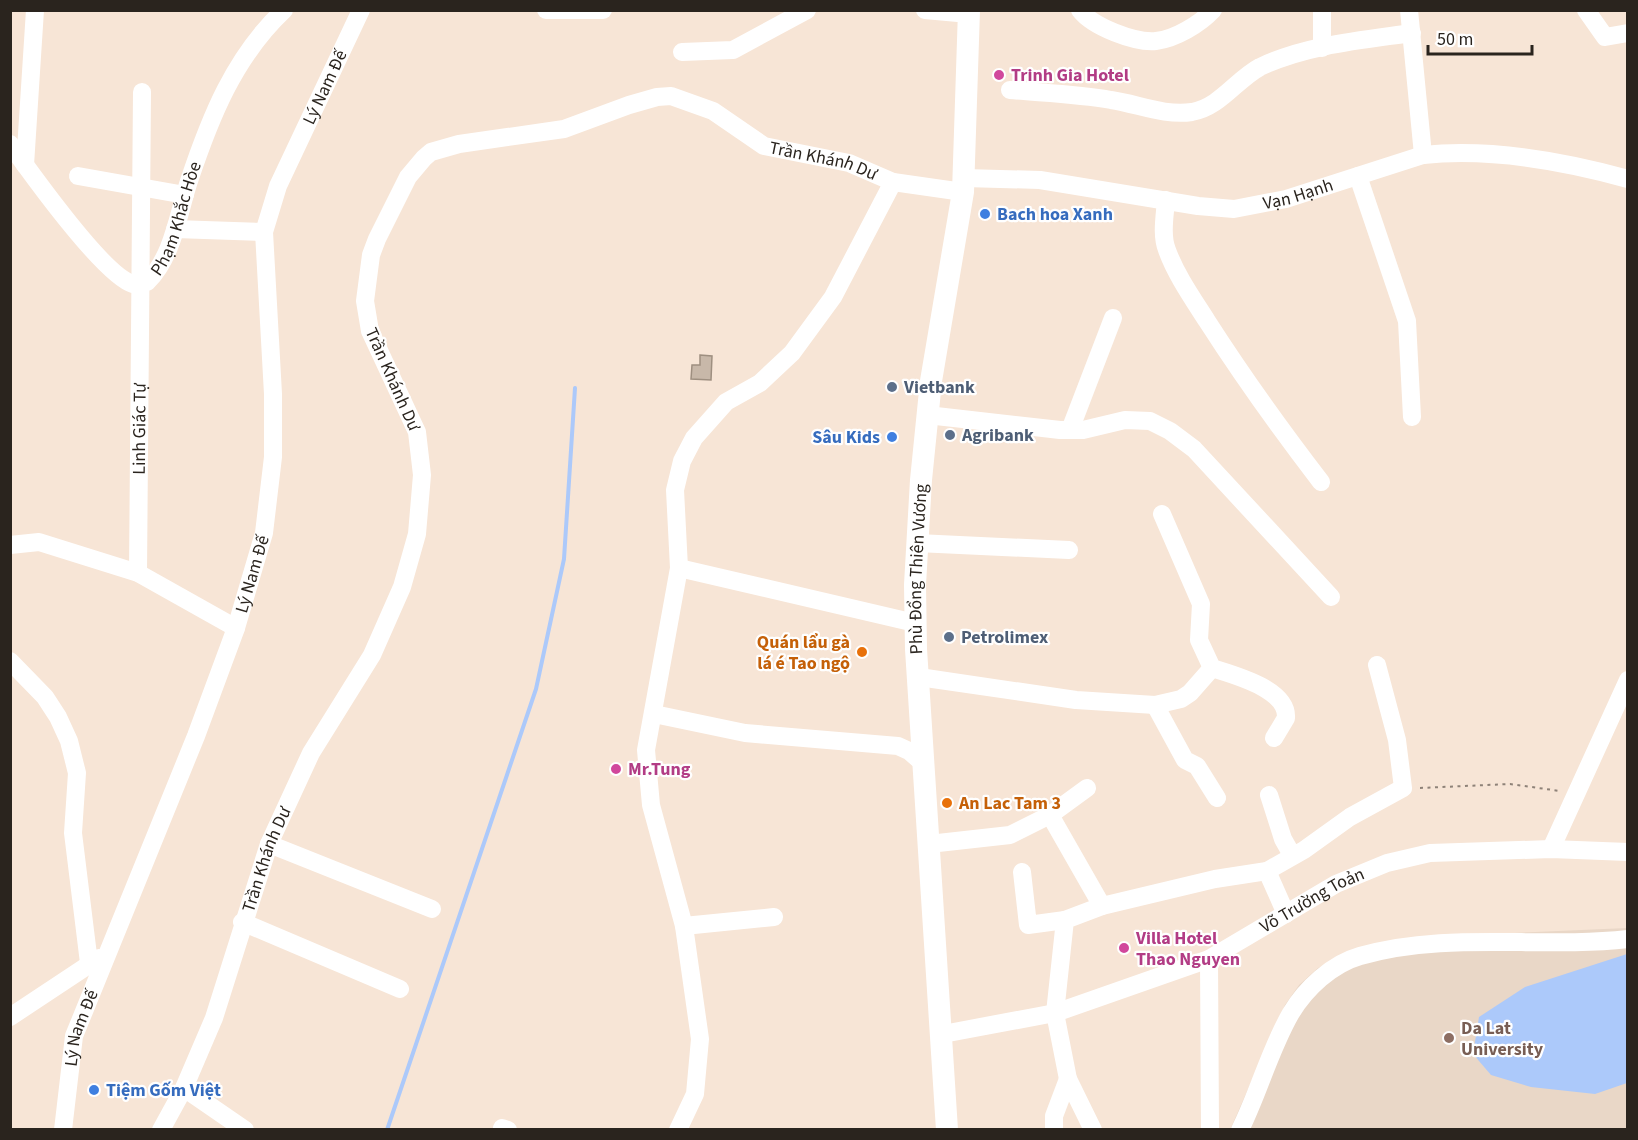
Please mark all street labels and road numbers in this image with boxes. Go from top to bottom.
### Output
street label: Lý Nam Đế [297,45,354,129]
street label: Trần Khánh Dư [767,135,882,187]
street label: Phạm Khắc Hòe [145,158,208,281]
street label: Vạn Hạnh [1261,173,1336,216]
street label: Trần Khánh Dư [359,324,427,436]
street label: Linh Giác Tự [127,382,153,475]
street label: Phù Đổng Thiên Vương [903,483,934,655]
street label: Lý Nam Đế [229,531,276,616]
street label: Trần Khánh Dư [236,802,298,915]
street label: Võ Trường Toản [1255,862,1368,939]
street label: Lý Nam Đế [59,985,105,1068]

